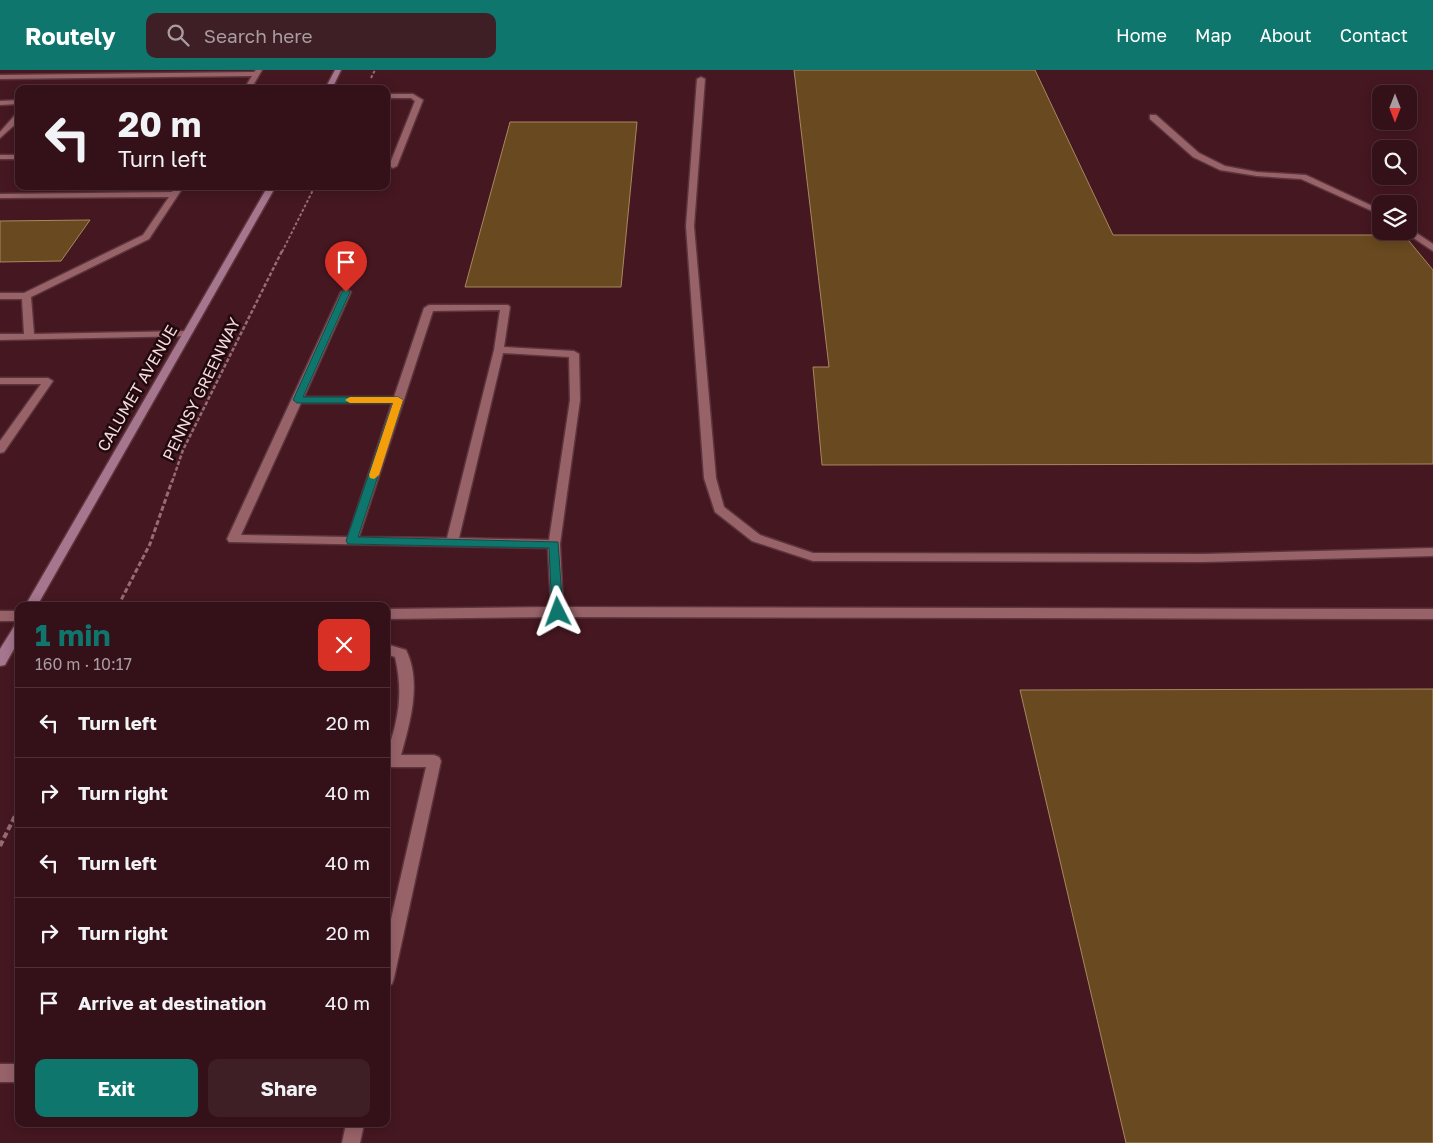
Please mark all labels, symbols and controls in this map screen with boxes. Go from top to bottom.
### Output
search box [146,13,496,58]
text: Routely [25,21,116,50]
icon: search [164,21,192,49]
text: Search here [204,24,313,47]
text: Home [1116,24,1167,46]
text: Map [1195,24,1232,46]
text: About [1260,24,1312,46]
text: Contact [1340,24,1408,46]
north arrow [1372,85,1418,130]
map controls [1372,85,1417,240]
text: 20 m [118,103,201,145]
icon: left [35,105,100,170]
button: search [1372,140,1417,185]
text: Turn left [118,145,207,172]
button: layers [1372,195,1417,240]
pin [325,241,367,292]
icon: arrive [332,248,360,276]
street label: PENNSY GREENWAY [158,314,245,464]
street label: CALUMET AVENUE [93,321,181,455]
position arrow [531,585,583,637]
text: 1 min [35,617,111,653]
button: close [318,619,370,671]
text: 160 m · 10:17 [35,654,132,674]
icon: left [35,709,63,737]
text: Turn left [78,711,157,734]
text: 20 m [326,711,370,734]
icon: right [35,779,63,807]
text: Turn right [78,781,168,804]
text: 40 m [325,781,370,804]
icon: left [35,849,63,877]
text: Turn left [78,851,157,874]
text: 40 m [325,851,370,874]
icon: right [35,919,63,947]
text: Turn right [78,921,168,944]
text: 20 m [326,921,370,944]
icon: arrive [35,989,63,1017]
text: Arrive at destination [78,991,266,1014]
text: 40 m [325,991,370,1014]
button: Exit [35,1059,198,1117]
button: Share [208,1059,370,1117]

